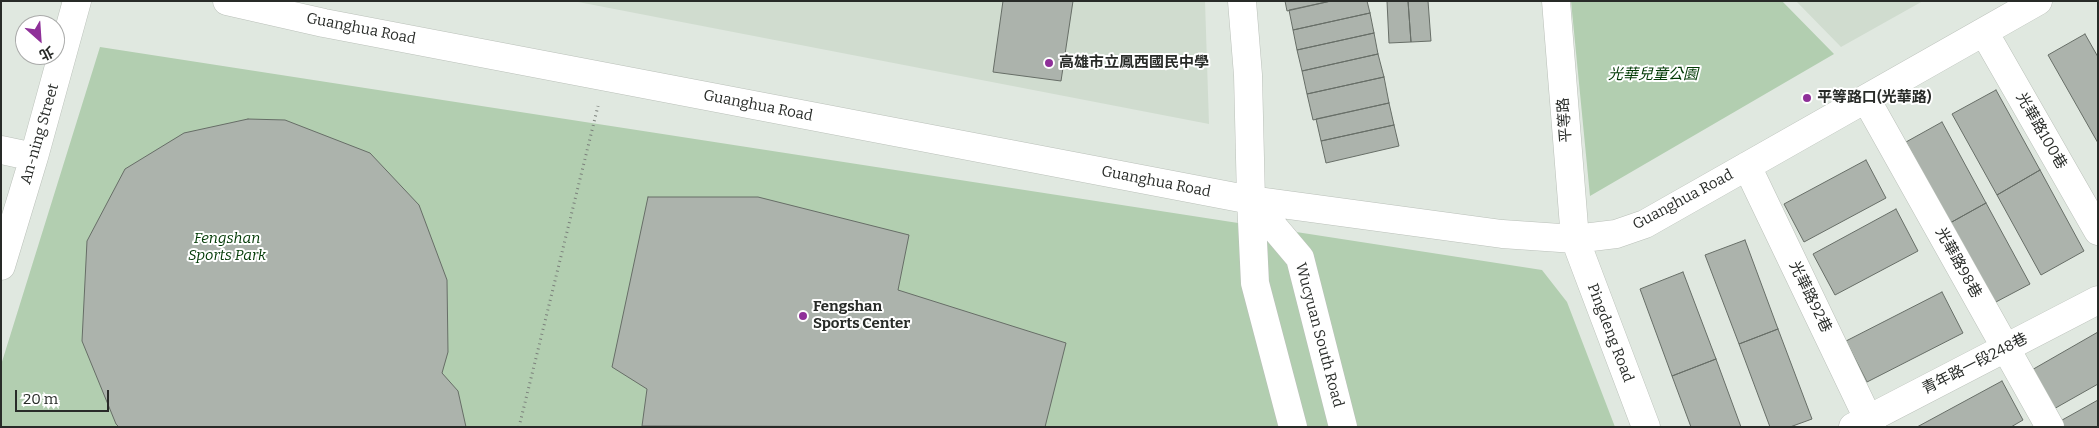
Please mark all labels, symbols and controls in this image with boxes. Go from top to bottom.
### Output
street label: Guanghua Road [305,10,417,48]
north arrow [15,15,65,65]
text: 北 [36,42,56,64]
place label: 高雄市立鳳西國民中學 [1059,54,1209,72]
marker: 高雄市立鳳西國民中學 [1043,57,1055,69]
park label: 光華兒童公園 [1608,66,1698,84]
street label: An-ning Street [17,82,63,186]
street label: Guanghua Road [702,87,814,125]
place label: 平等路口(光華路) [1817,89,1931,107]
street label: 光華路100巷 [2012,90,2070,172]
marker: 平等路口(光華路) [1801,92,1813,104]
street label: 平等路 [1554,97,1576,143]
street label: Guanghua Road [1100,163,1212,201]
street label: Guanghua Road [1630,166,1736,234]
street label: 光華路98巷 [1931,225,1985,301]
park label: Fengshan Sports Park [188,230,266,265]
street label: 光華路92巷 [1785,258,1835,336]
street label: Wucyuan South Road [1291,261,1347,409]
street label: Pingdeng Road [1583,281,1637,385]
place label: Fengshan Sports Center [813,298,910,333]
marker: Fengshan Sports Center [797,310,809,322]
street label: 青年路一段248巷 [1919,330,2031,398]
scale bar [18,380,111,412]
text: 20 m [23,390,58,408]

